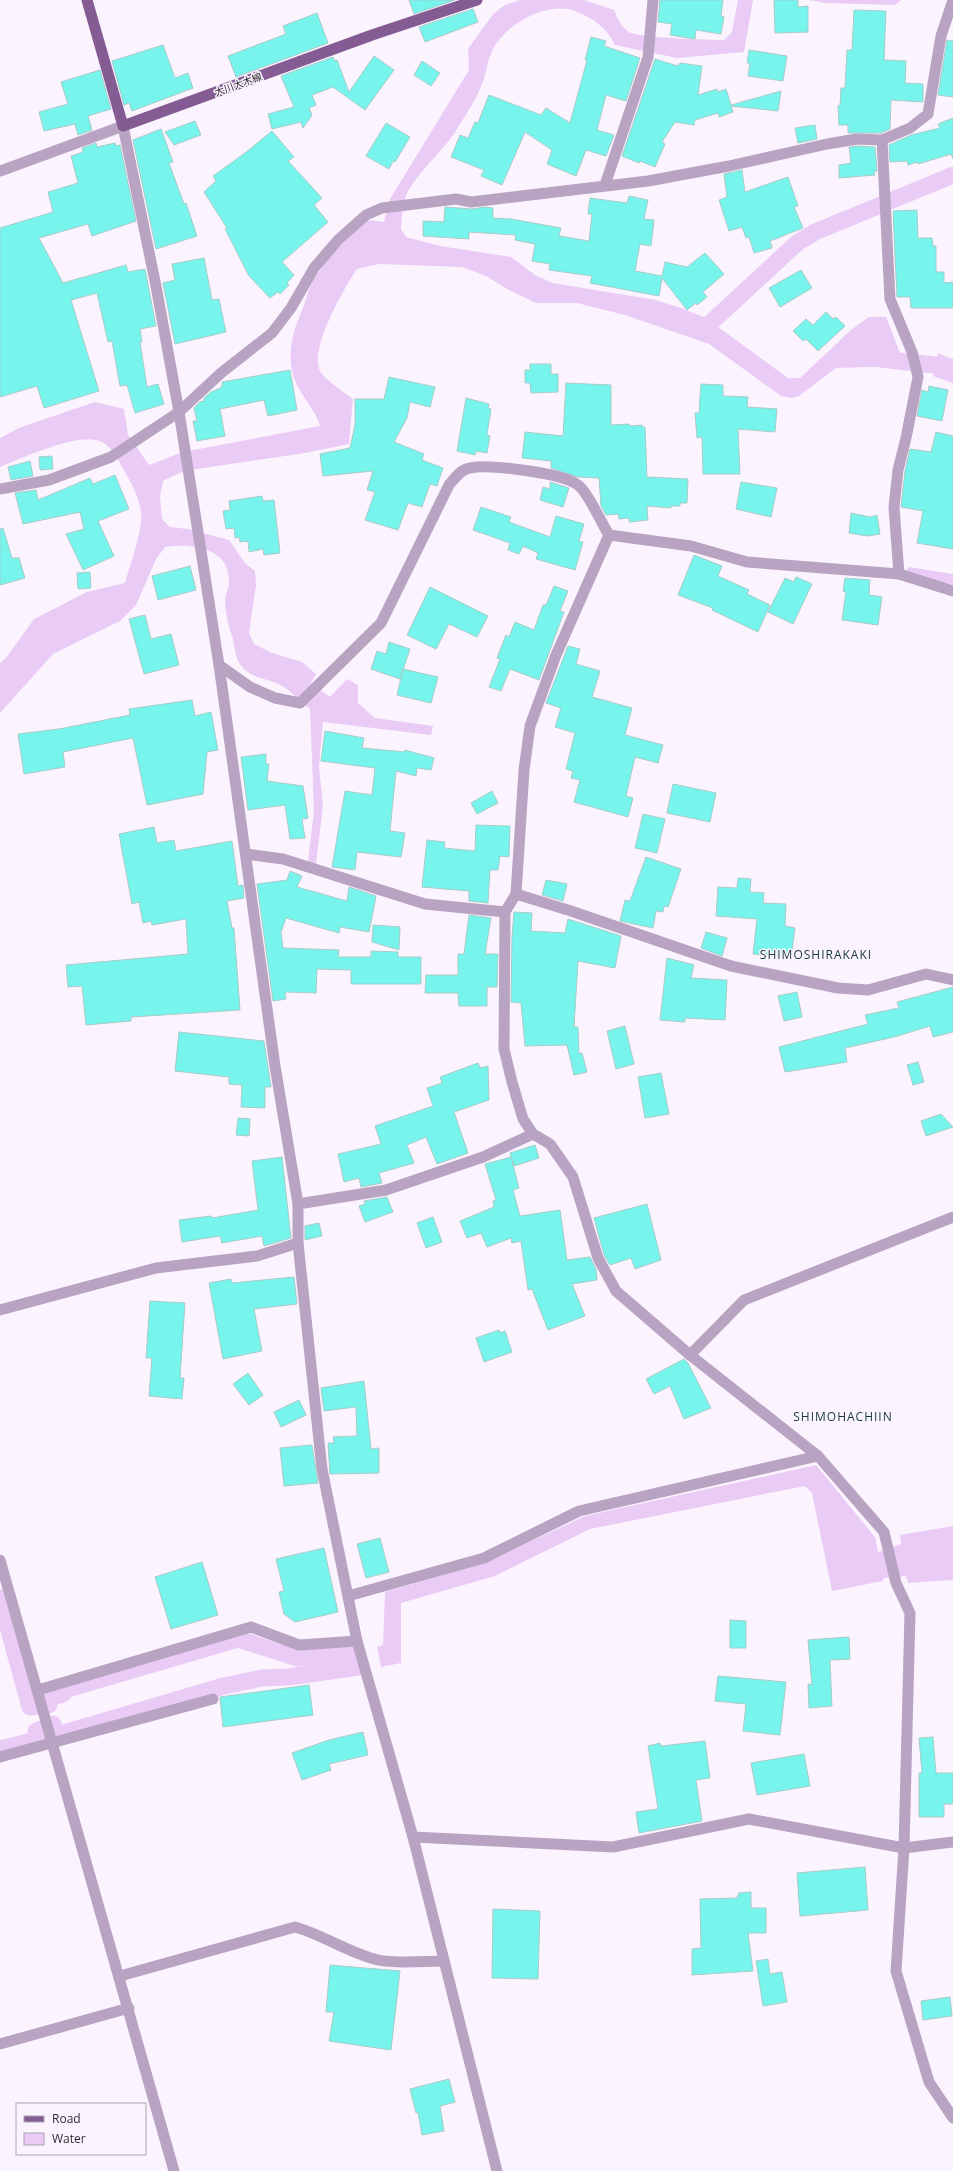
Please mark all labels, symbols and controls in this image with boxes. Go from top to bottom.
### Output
street label: 大川大木線 [212,69,264,99]
district label: SHIMOSHIRAKAKI [760,946,872,963]
district label: SHIMOHACHIIN [793,1408,893,1425]
legend [16,2103,146,2155]
text: Road [52,2110,81,2127]
text: Water [52,2130,86,2147]

